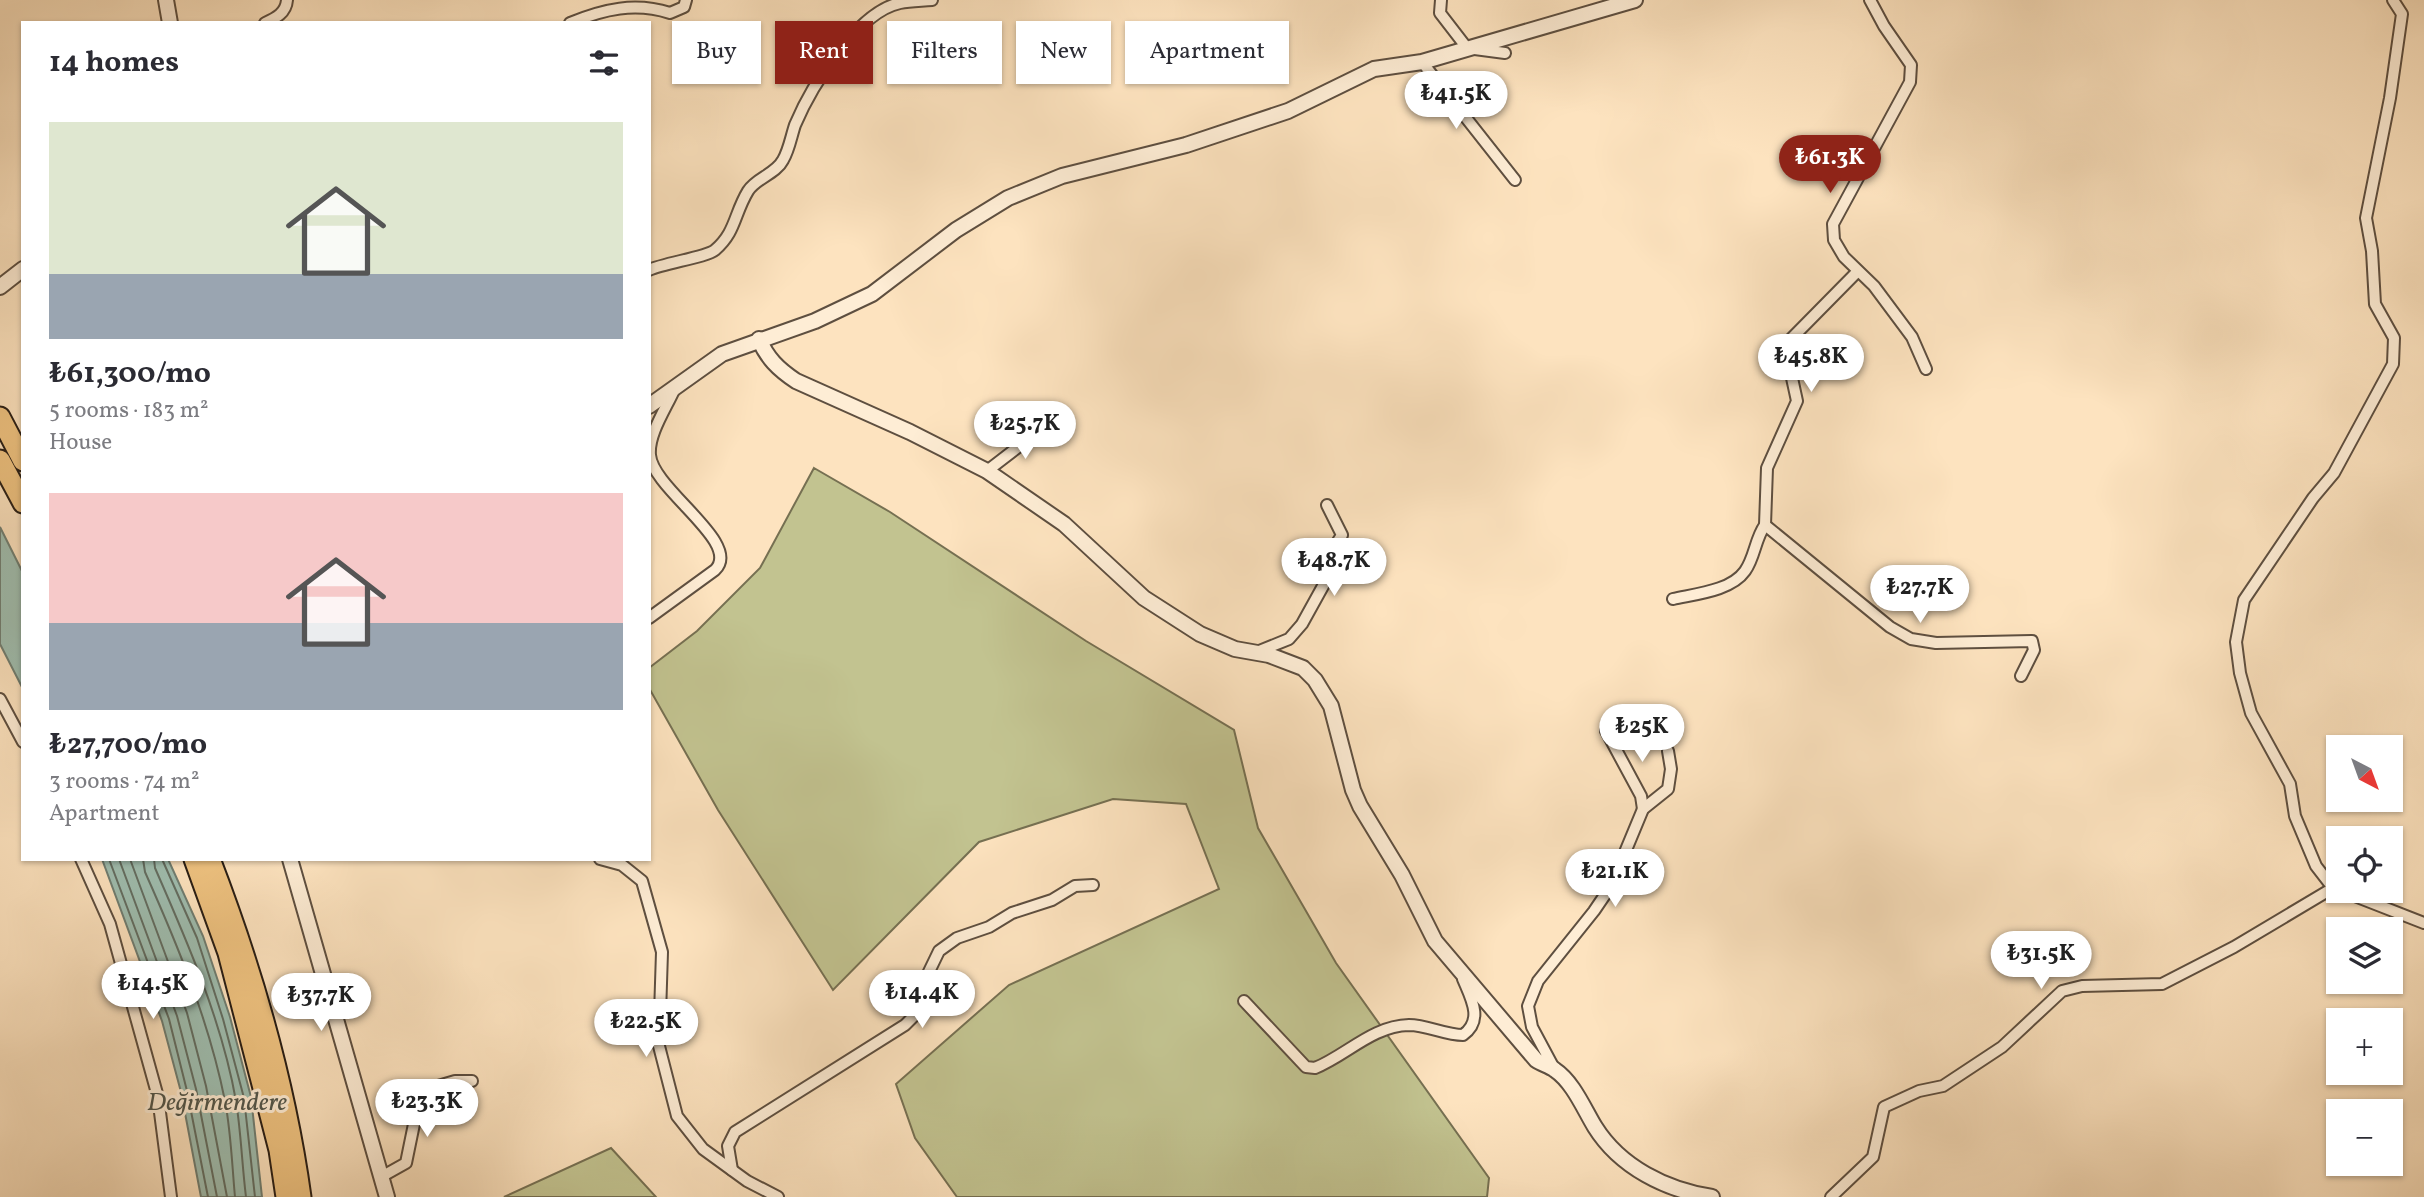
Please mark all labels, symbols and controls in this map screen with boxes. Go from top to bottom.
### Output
chip: Buy [672,21,761,84]
chip: Rent [775,21,873,84]
chip: Filters [887,21,1002,84]
chip: New [1016,21,1111,84]
chip: Apartment [1125,21,1289,84]
text: 14 homes [49,42,179,84]
icon: filters [585,44,623,82]
pin: ₺41.5K [1399,72,1513,131]
text: ₺41.5K [1421,78,1491,110]
pin: ₺61.3K [1773,136,1887,195]
text: ₺61.3K [1795,142,1865,174]
icon: home [273,168,399,294]
pin: ₺45.8K [1754,334,1868,394]
text: ₺45.8K [1774,341,1848,373]
text: ₺61,300/mo [49,353,211,395]
text: 5 rooms · 183 m² [49,395,209,427]
pin: ₺25.7K [968,402,1082,461]
text: ₺25.7K [990,408,1060,440]
text: House [49,427,112,459]
pin: ₺48.7K [1277,538,1391,598]
icon: home [273,539,399,665]
text: ₺48.7K [1298,545,1371,577]
pin: ₺27.7K [1863,566,1977,625]
text: ₺27.7K [1886,572,1954,604]
pin: ₺25K [1601,704,1683,764]
text: ₺25K [1615,711,1669,743]
text: ₺27,700/mo [49,724,207,766]
north arrow [2326,735,2403,812]
map controls [2326,735,2403,1176]
text: 3 rooms · 74 m² [49,766,199,798]
text: Apartment [49,798,160,830]
button: locate [2326,826,2403,903]
pin: ₺21.1K [1558,850,1672,909]
text: ₺21.1K [1581,856,1649,888]
button: layers [2326,917,2403,994]
pin: ₺31.5K [1984,932,2098,991]
text: ₺31.5K [2007,938,2075,970]
pin: ₺14.5K [96,962,210,1021]
text: ₺14.5K [118,968,188,1000]
pin: ₺14.4K [865,970,979,1030]
pin: ₺37.7K [264,974,378,1033]
text: ₺14.4K [885,977,959,1009]
text: ₺37.7K [287,980,355,1012]
pin: ₺22.5K [589,1000,703,1059]
text: ₺22.5K [610,1006,682,1038]
button: + [2326,1008,2403,1085]
pin: ₺23.3K [370,1080,484,1139]
water label: Değirmendere [147,1085,287,1121]
text: ₺23.3K [391,1086,463,1118]
button: − [2326,1099,2403,1176]

